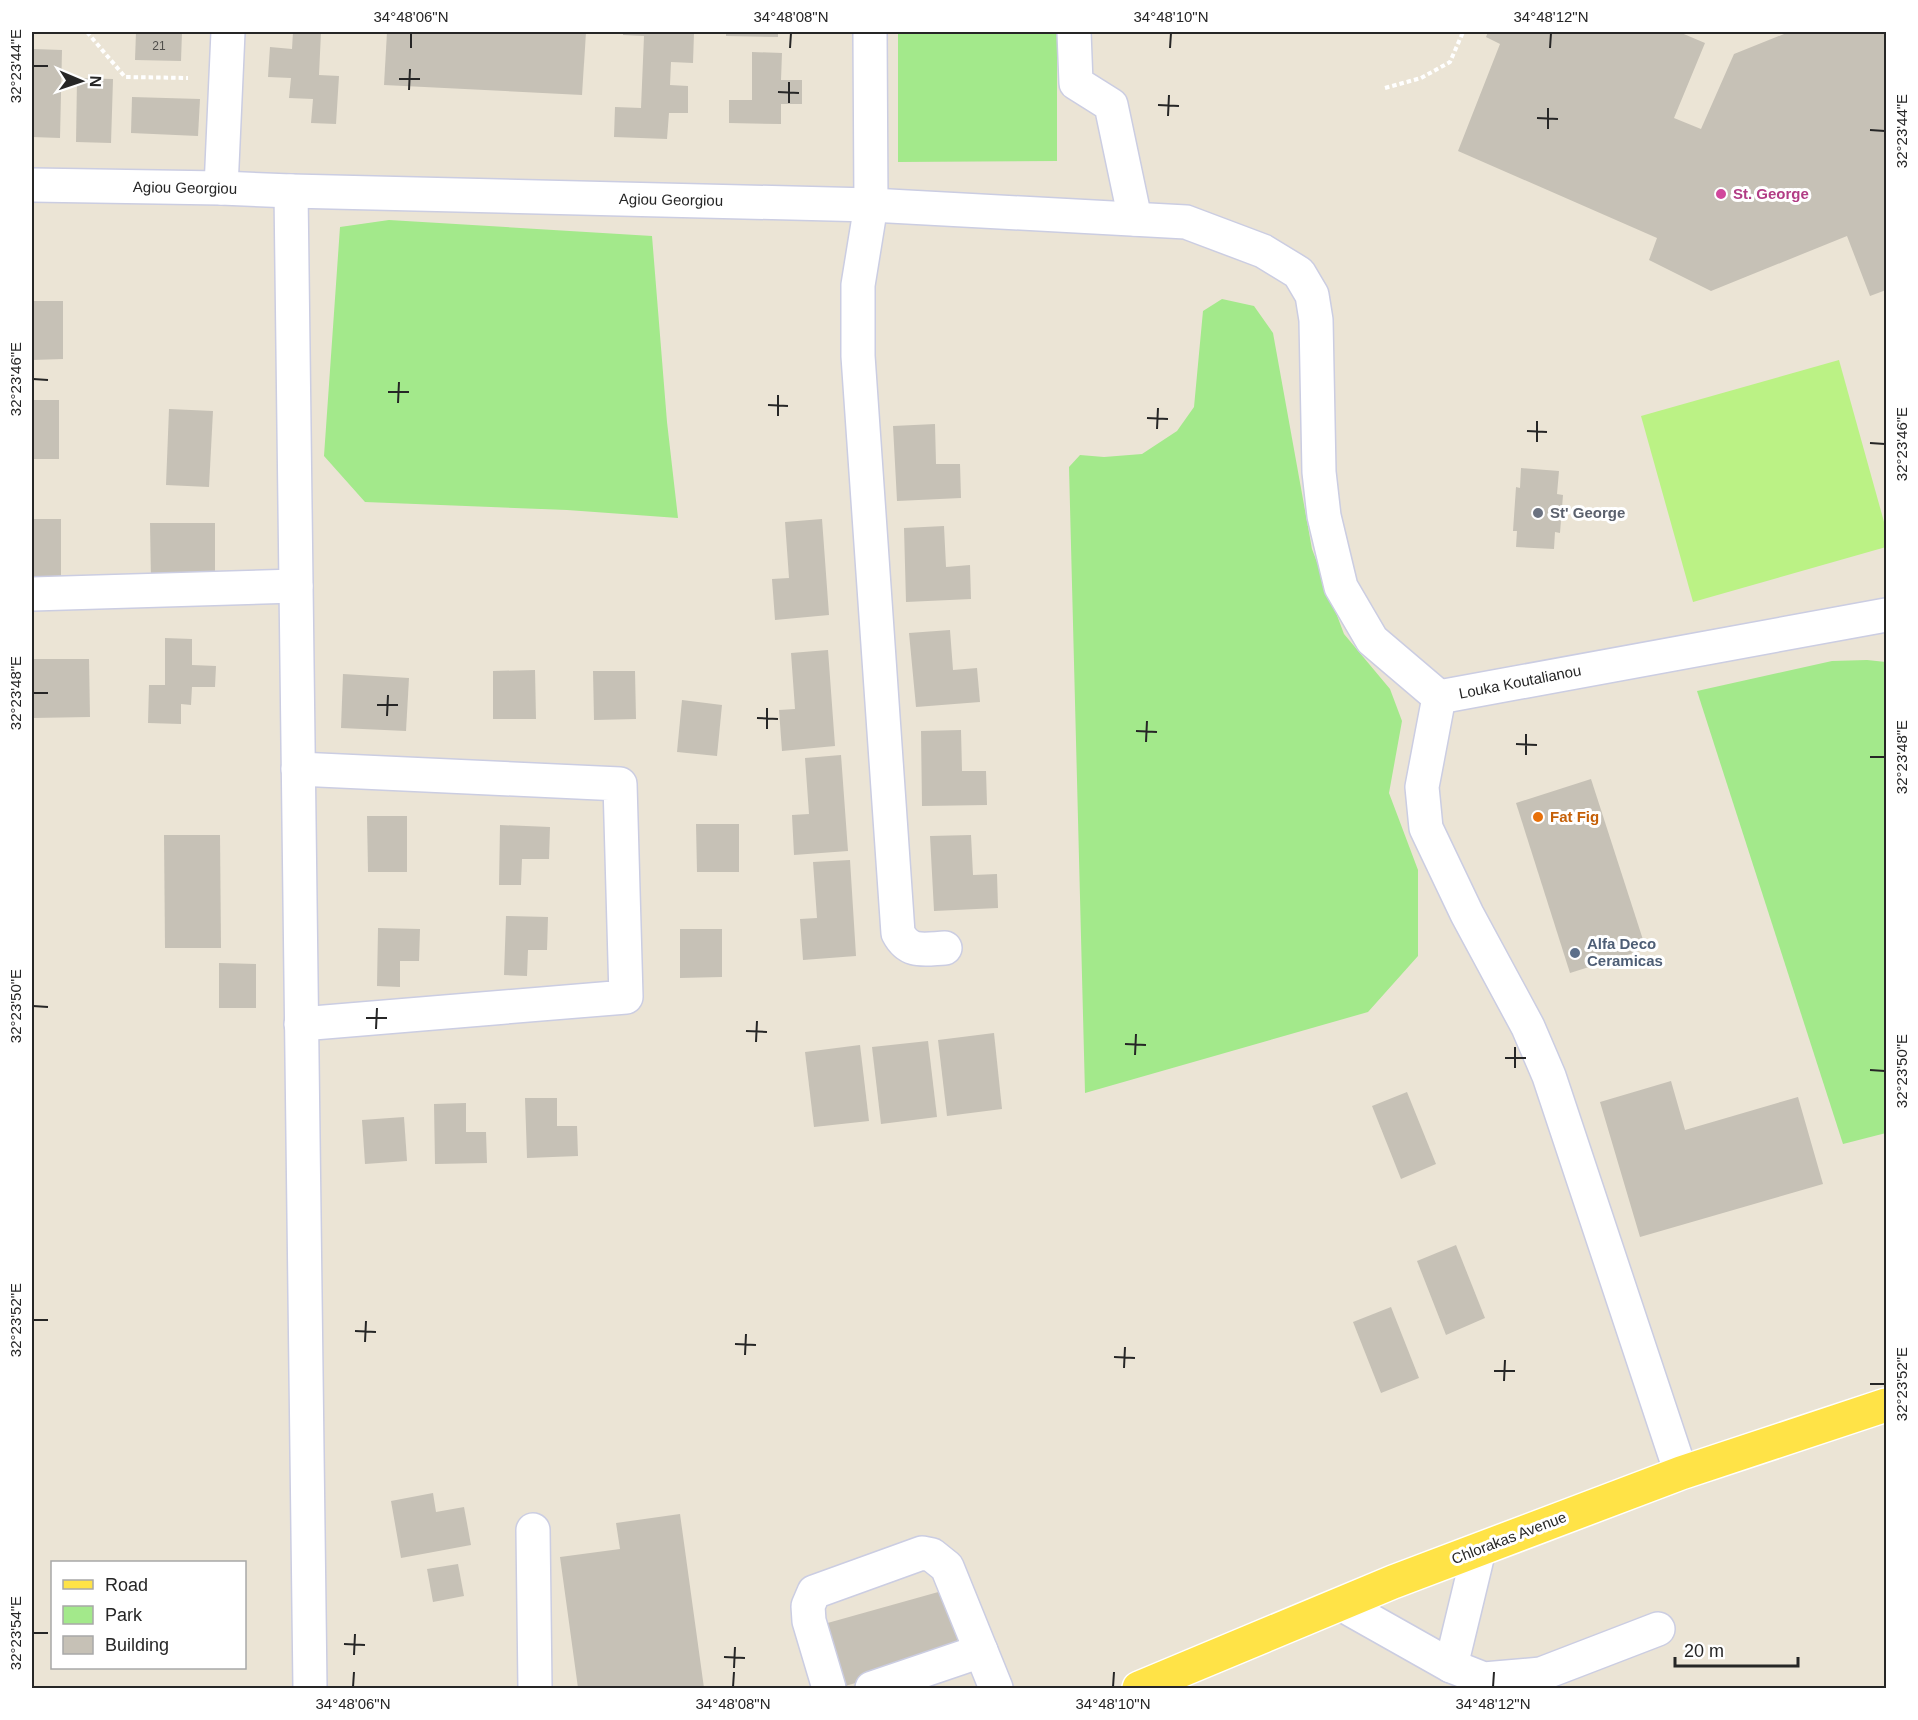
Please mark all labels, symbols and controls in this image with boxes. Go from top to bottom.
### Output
text: 34°48'06"N [373,8,449,25]
text: 34°48'08"N [753,8,829,25]
text: 34°48'10"N [1133,8,1209,25]
text: 34°48'12"N [1513,8,1589,25]
text: 32°23'44"E [7,29,24,103]
house number: 21 [152,39,166,53]
north arrow [51,51,111,111]
text: N [87,75,104,88]
text: 32°23'44"E [1893,94,1910,168]
street label: Agiou Georgiou [133,178,237,197]
place label: St. George [1733,185,1809,202]
marker: St. George [1714,187,1728,201]
street label: Agiou Georgiou [619,190,723,209]
text: 32°23'46"E [7,342,24,416]
text: 32°23'46"E [1893,407,1910,481]
place label: St' George [1550,504,1625,521]
marker: St' George [1531,506,1545,520]
text: 32°23'48"E [7,656,24,730]
street label: Louka Koutalianou [1457,661,1583,702]
text: 32°23'48"E [1893,720,1910,794]
place label: Fat Fig [1550,808,1599,825]
marker: Fat Fig [1531,810,1545,824]
place label: Alfa Deco Ceramicas [1587,935,1663,969]
marker: Alfa Deco Ceramicas [1568,946,1582,960]
text: 32°23'50"E [7,969,24,1043]
text: 32°23'50"E [1893,1034,1910,1108]
text: 32°23'52"E [7,1283,24,1357]
text: 32°23'52"E [1893,1347,1910,1421]
street label: Chlorakas Avenue [1449,1508,1569,1567]
legend [51,1561,246,1669]
text: Road [105,1575,148,1595]
text: 32°23'54"E [7,1596,24,1670]
text: Park [105,1605,143,1625]
scale bar [1675,1630,1798,1668]
text: Building [105,1635,169,1655]
text: 20 m [1684,1641,1724,1661]
text: 34°48'06"N [315,1695,391,1712]
text: 34°48'08"N [695,1695,771,1712]
text: 34°48'10"N [1075,1695,1151,1712]
text: 34°48'12"N [1455,1695,1531,1712]

